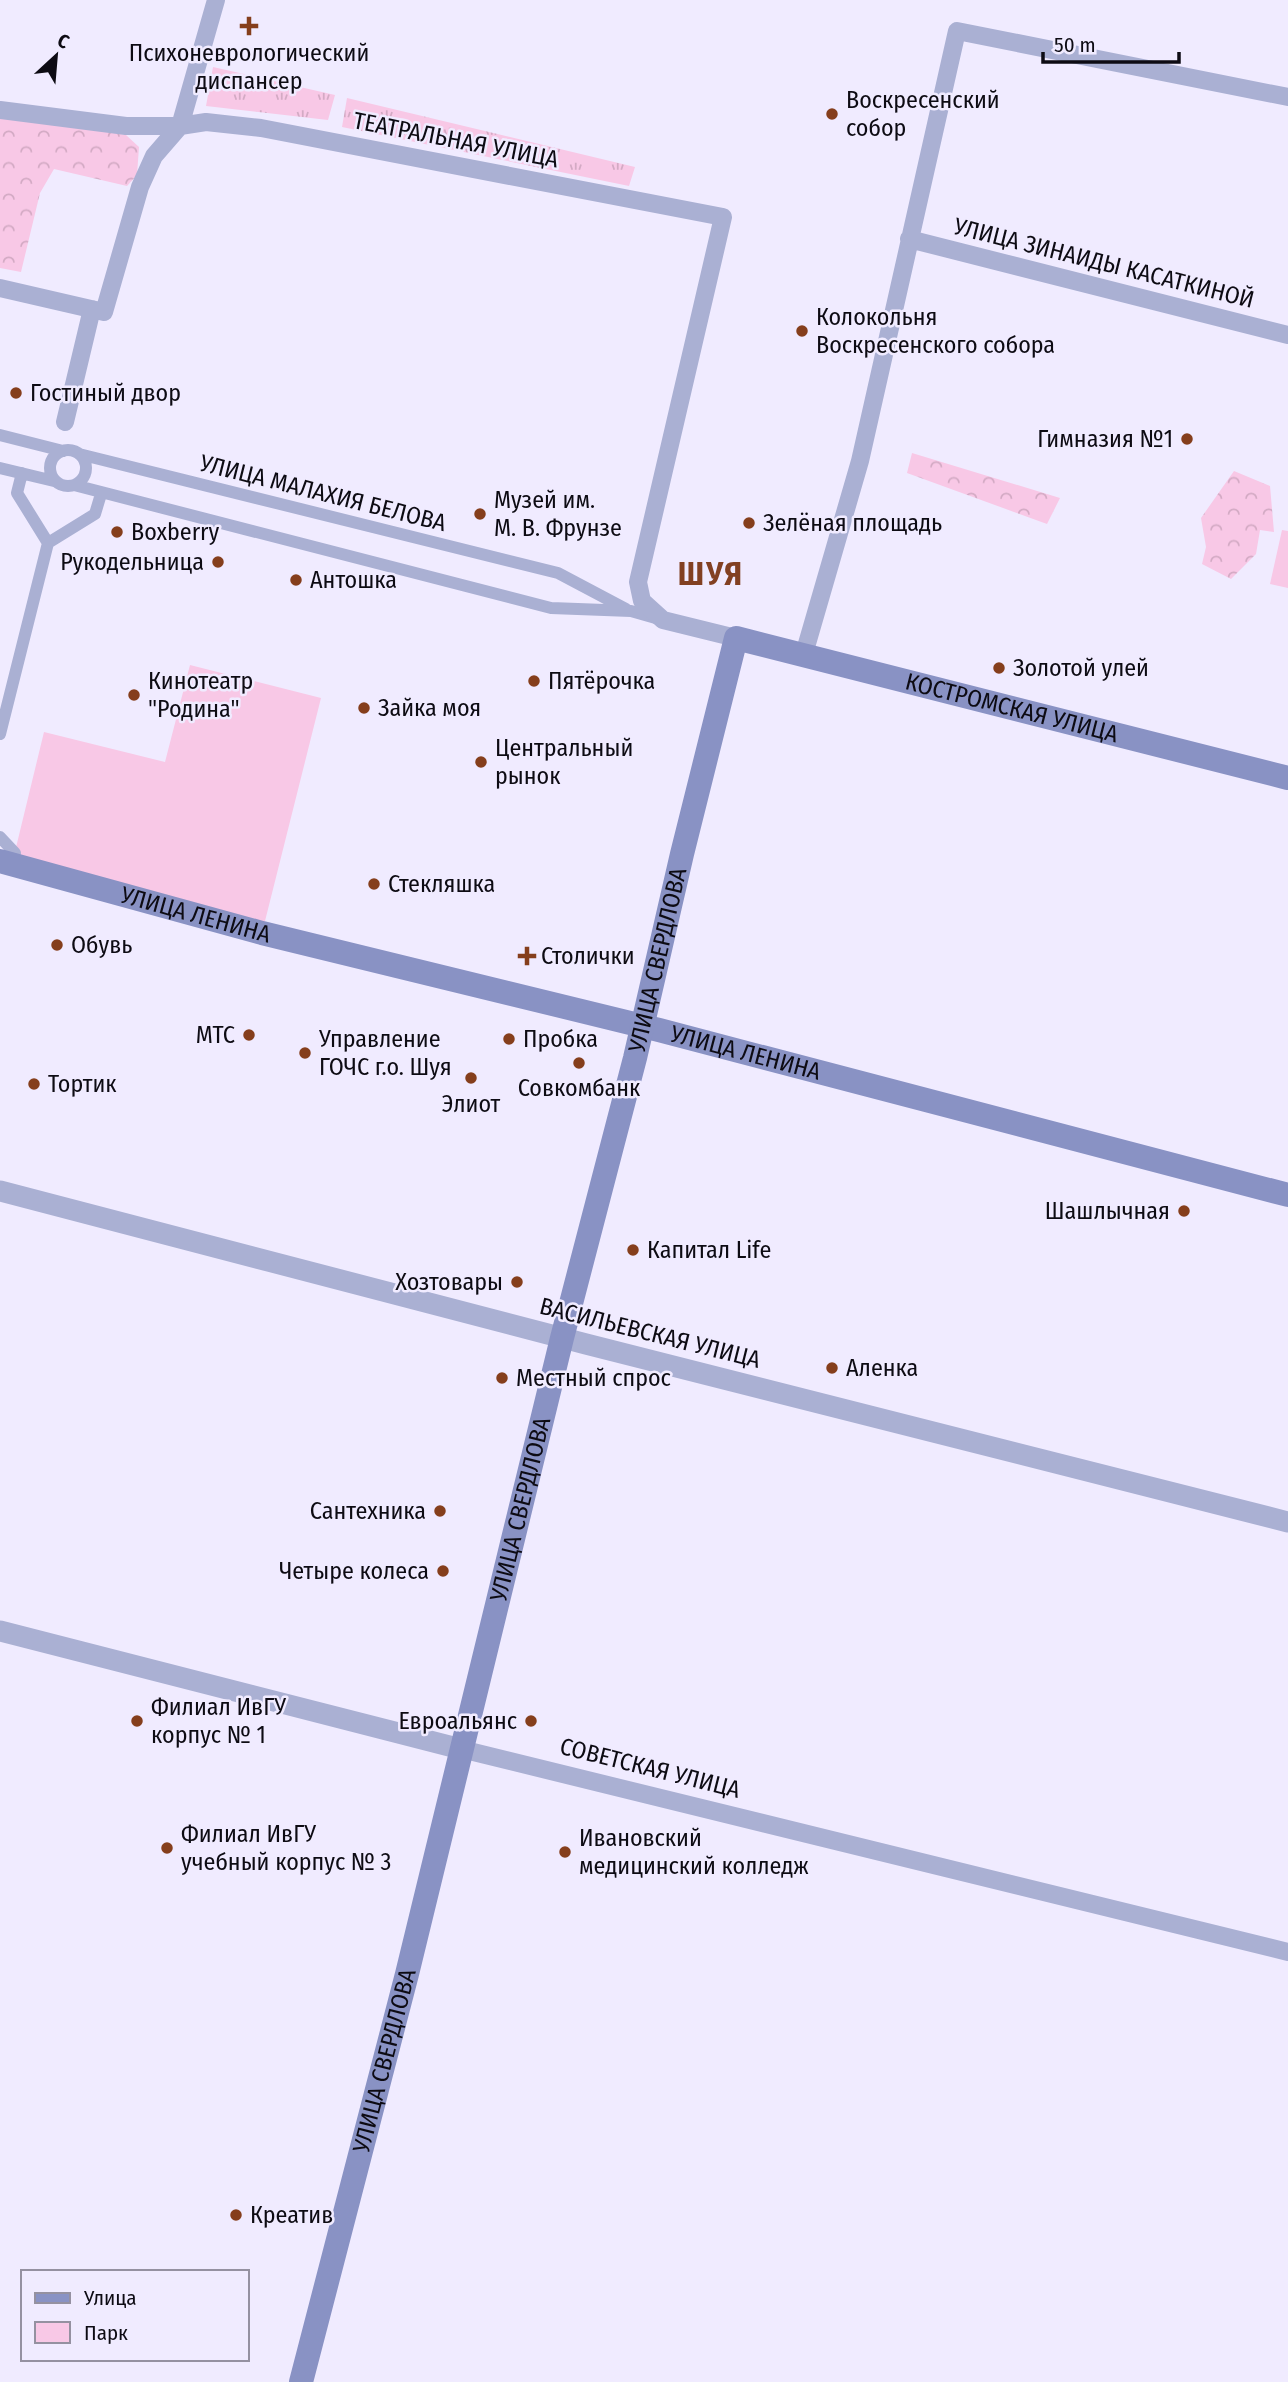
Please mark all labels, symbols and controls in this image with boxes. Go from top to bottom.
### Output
marker: Психоневрологический диспансер [239,16,259,36]
north arrow [21,21,91,91]
scale bar [1043,21,1180,65]
text: С [54,29,73,54]
text: 50 m [1054,32,1096,58]
place label: Психоневрологический диспансер [129,39,369,95]
place label: Воскресенский собор [846,86,1000,142]
street label: ТЕАТРАЛЬНАЯ УЛИЦА [351,106,561,174]
marker: Воскресенский собор [824,106,840,122]
street label: УЛИЦА ЗИНАИДЫ КАСАТКИНОЙ [950,212,1257,314]
place label: Колокольня Воскресенского собора [816,303,1055,359]
marker: Колокольня Воскресенского собора [794,323,810,339]
place label: Гостиный двор [30,379,181,407]
marker: Гостиный двор [8,385,24,401]
place label: Гимназия №1 [1037,425,1173,453]
marker: Гимназия №1 [1179,431,1195,447]
street label: УЛИЦА МАЛАХИЯ БЕЛОВА [196,449,449,537]
place label: Музей им. М. В. Фрунзе [494,486,622,542]
marker: Музей им. М. В. Фрунзе [472,506,488,522]
place label: Зелёная площадь [763,509,942,537]
marker: Зелёная площадь [741,515,757,531]
place label: Boxberry [131,518,219,546]
marker: Boxberry [109,524,125,540]
place label: Рукодельница [60,548,204,576]
marker: Рукодельница [210,554,226,570]
district label: ШУЯ [678,555,744,593]
place label: Антошка [310,566,397,594]
marker: Антошка [288,572,304,588]
place label: Золотой улей [1013,654,1149,682]
marker: Золотой улей [991,660,1007,676]
place label: Кинотеатр "Родина" [148,667,253,723]
place label: Пятёрочка [548,667,655,695]
street label: КОСТРОМСКАЯ УЛИЦА [902,668,1121,748]
marker: Пятёрочка [526,673,542,689]
marker: Кинотеатр "Родина" [126,687,142,703]
place label: Зайка моя [378,694,481,722]
marker: Зайка моя [356,700,372,716]
place label: Центральный рынок [495,734,633,790]
marker: Центральный рынок [473,754,489,770]
street label: УЛИЦА СВЕРДЛОВА [623,865,692,1056]
place label: Стекляшка [388,870,495,898]
marker: Стекляшка [366,876,382,892]
street label: УЛИЦА ЛЕНИНА [117,881,274,949]
place label: Обувь [71,931,132,959]
marker: Обувь [49,937,65,953]
place label: Столички [541,942,635,970]
marker: Столички [519,948,535,964]
street label: УЛИЦА ЛЕНИНА [667,1019,824,1086]
place label: МТС [196,1021,235,1049]
place label: Управление ГОЧС г.о. Шуя [318,1025,452,1081]
place label: Пробка [523,1025,598,1053]
marker: МТС [241,1027,257,1043]
marker: Пробка [501,1031,517,1047]
marker: Управление ГОЧС г.о. Шуя [297,1045,313,1061]
marker: Совкомбанк [571,1055,587,1071]
place label: Тортик [48,1070,117,1098]
marker: Элиот [463,1070,479,1086]
place label: Совкомбанк [518,1074,641,1102]
marker: Тортик [26,1076,42,1092]
place label: Элиот [442,1090,500,1118]
place label: Шашлычная [1045,1197,1170,1225]
marker: Шашлычная [1176,1203,1192,1219]
place label: Капитал Life [647,1236,771,1264]
marker: Капитал Life [625,1242,641,1258]
place label: Хозтовары [395,1268,503,1296]
marker: Хозтовары [509,1274,525,1290]
street label: ВАСИЛЬЕВСКАЯ УЛИЦА [537,1292,764,1374]
place label: Аленка [846,1354,918,1382]
marker: Аленка [824,1360,840,1376]
place label: Местный спрос [516,1364,671,1392]
marker: Местный спрос [494,1370,510,1386]
street label: УЛИЦА СВЕРДЛОВА [484,1414,556,1605]
place label: Сантехника [310,1497,426,1525]
marker: Сантехника [432,1503,448,1519]
place label: Четыре колеса [279,1557,429,1585]
marker: Четыре колеса [435,1563,451,1579]
place label: Филиал ИвГУ корпус № 1 [151,1693,286,1749]
place label: Евроальянс [399,1707,517,1735]
marker: Филиал ИвГУ корпус № 1 [129,1713,145,1729]
marker: Евроальянс [523,1713,539,1729]
street label: СОВЕТСКАЯ УЛИЦА [557,1732,743,1804]
place label: Филиал ИвГУ учебный корпус № 3 [181,1820,391,1876]
place label: Ивановский медицинский колледж [579,1824,809,1880]
marker: Филиал ИвГУ учебный корпус № 3 [159,1840,175,1856]
marker: Ивановский медицинский колледж [557,1844,573,1860]
street label: УЛИЦА СВЕРДЛОВА [347,1965,422,2156]
place label: Креатив [250,2201,333,2229]
marker: Креатив [228,2207,244,2223]
legend [21,2270,248,2361]
text: Улица [83,2285,137,2311]
text: Парк [84,2320,128,2346]

